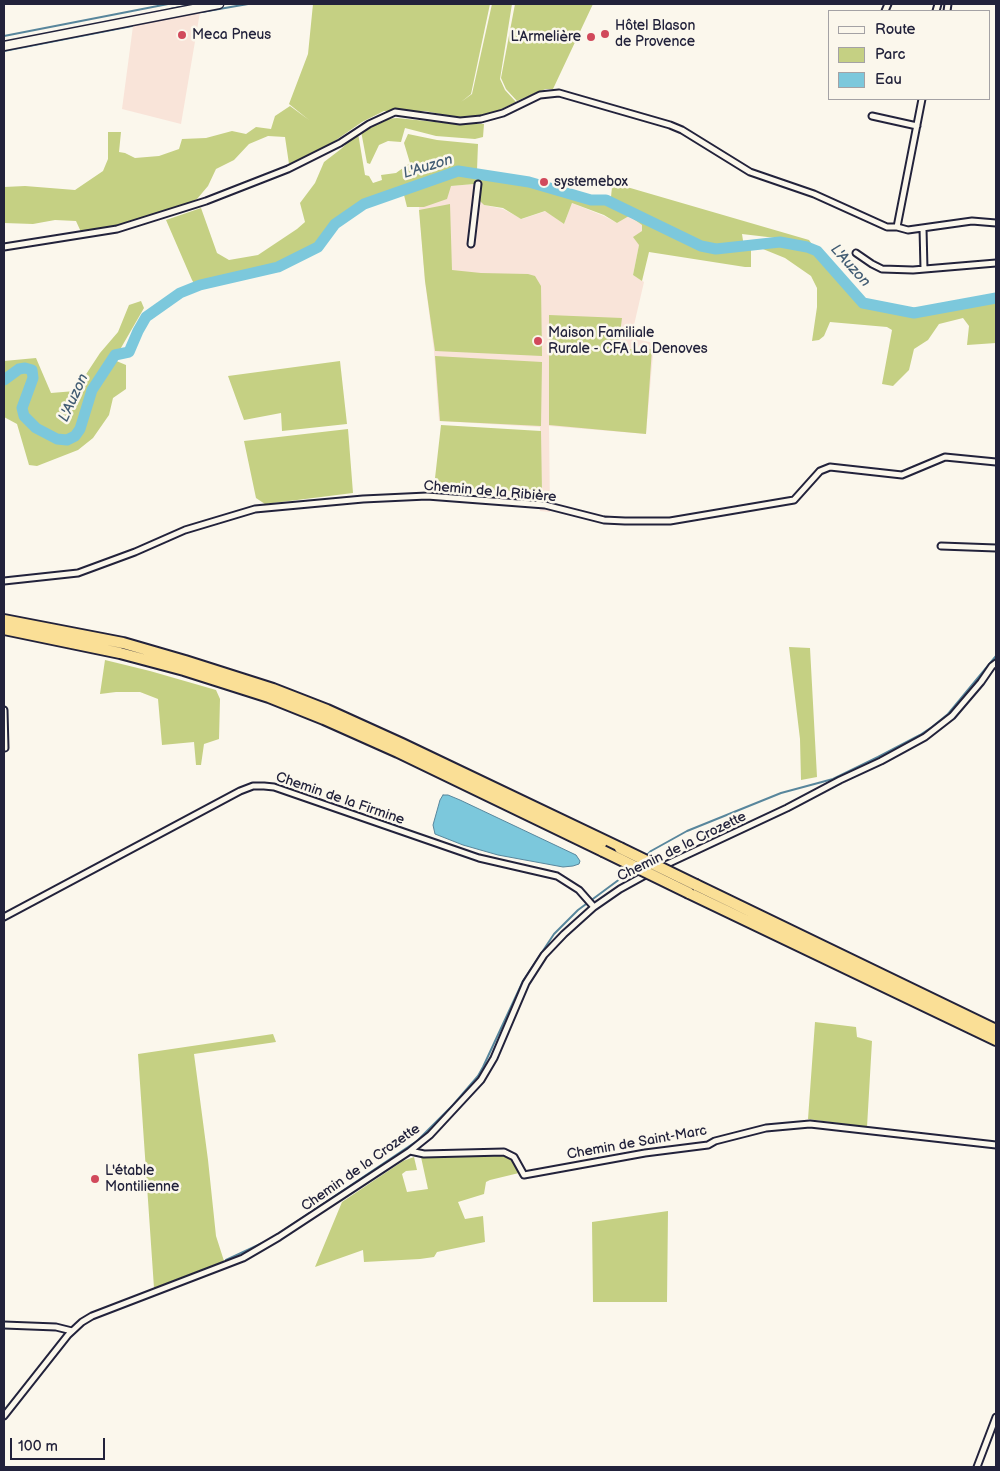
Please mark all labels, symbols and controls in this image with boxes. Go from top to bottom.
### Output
legend [828,10,990,100]
place label: Hôtel Blason de Provence [615,18,695,50]
text: Route [875,20,915,39]
place label: Meca Pneus [192,27,271,43]
marker: Hôtel Blason de Provence [599,28,611,40]
marker: Meca Pneus [176,29,188,41]
place label: L'Armelière [510,29,581,45]
marker: L'Armelière [585,31,597,43]
text: Parc [875,45,905,64]
text: Eau [875,70,902,89]
water label: L'Auzon [401,151,455,183]
place label: systemebox [554,174,628,190]
marker: systemebox [538,176,550,188]
water label: L'Auzon [826,241,874,291]
place label: Maison Familiale Rurale - CFA La Denoves [548,325,708,358]
marker: Maison Familiale Rurale - CFA La Denoves [532,335,544,347]
water label: L'Auzon [55,371,93,425]
street label: Chemin de la Ribière [423,478,557,506]
street label: Chemin de la Firmine [273,769,407,829]
street label: Chemin de la Crozette [615,809,749,885]
street label: Chemin de la Crozette [298,1121,424,1215]
street label: Chemin de Saint-Marc [566,1122,708,1164]
place label: L'étable Montilienne [105,1163,179,1196]
marker: L'étable Montilienne [89,1173,101,1185]
scale bar [12,1428,108,1460]
text: 100 m [18,1437,58,1456]

